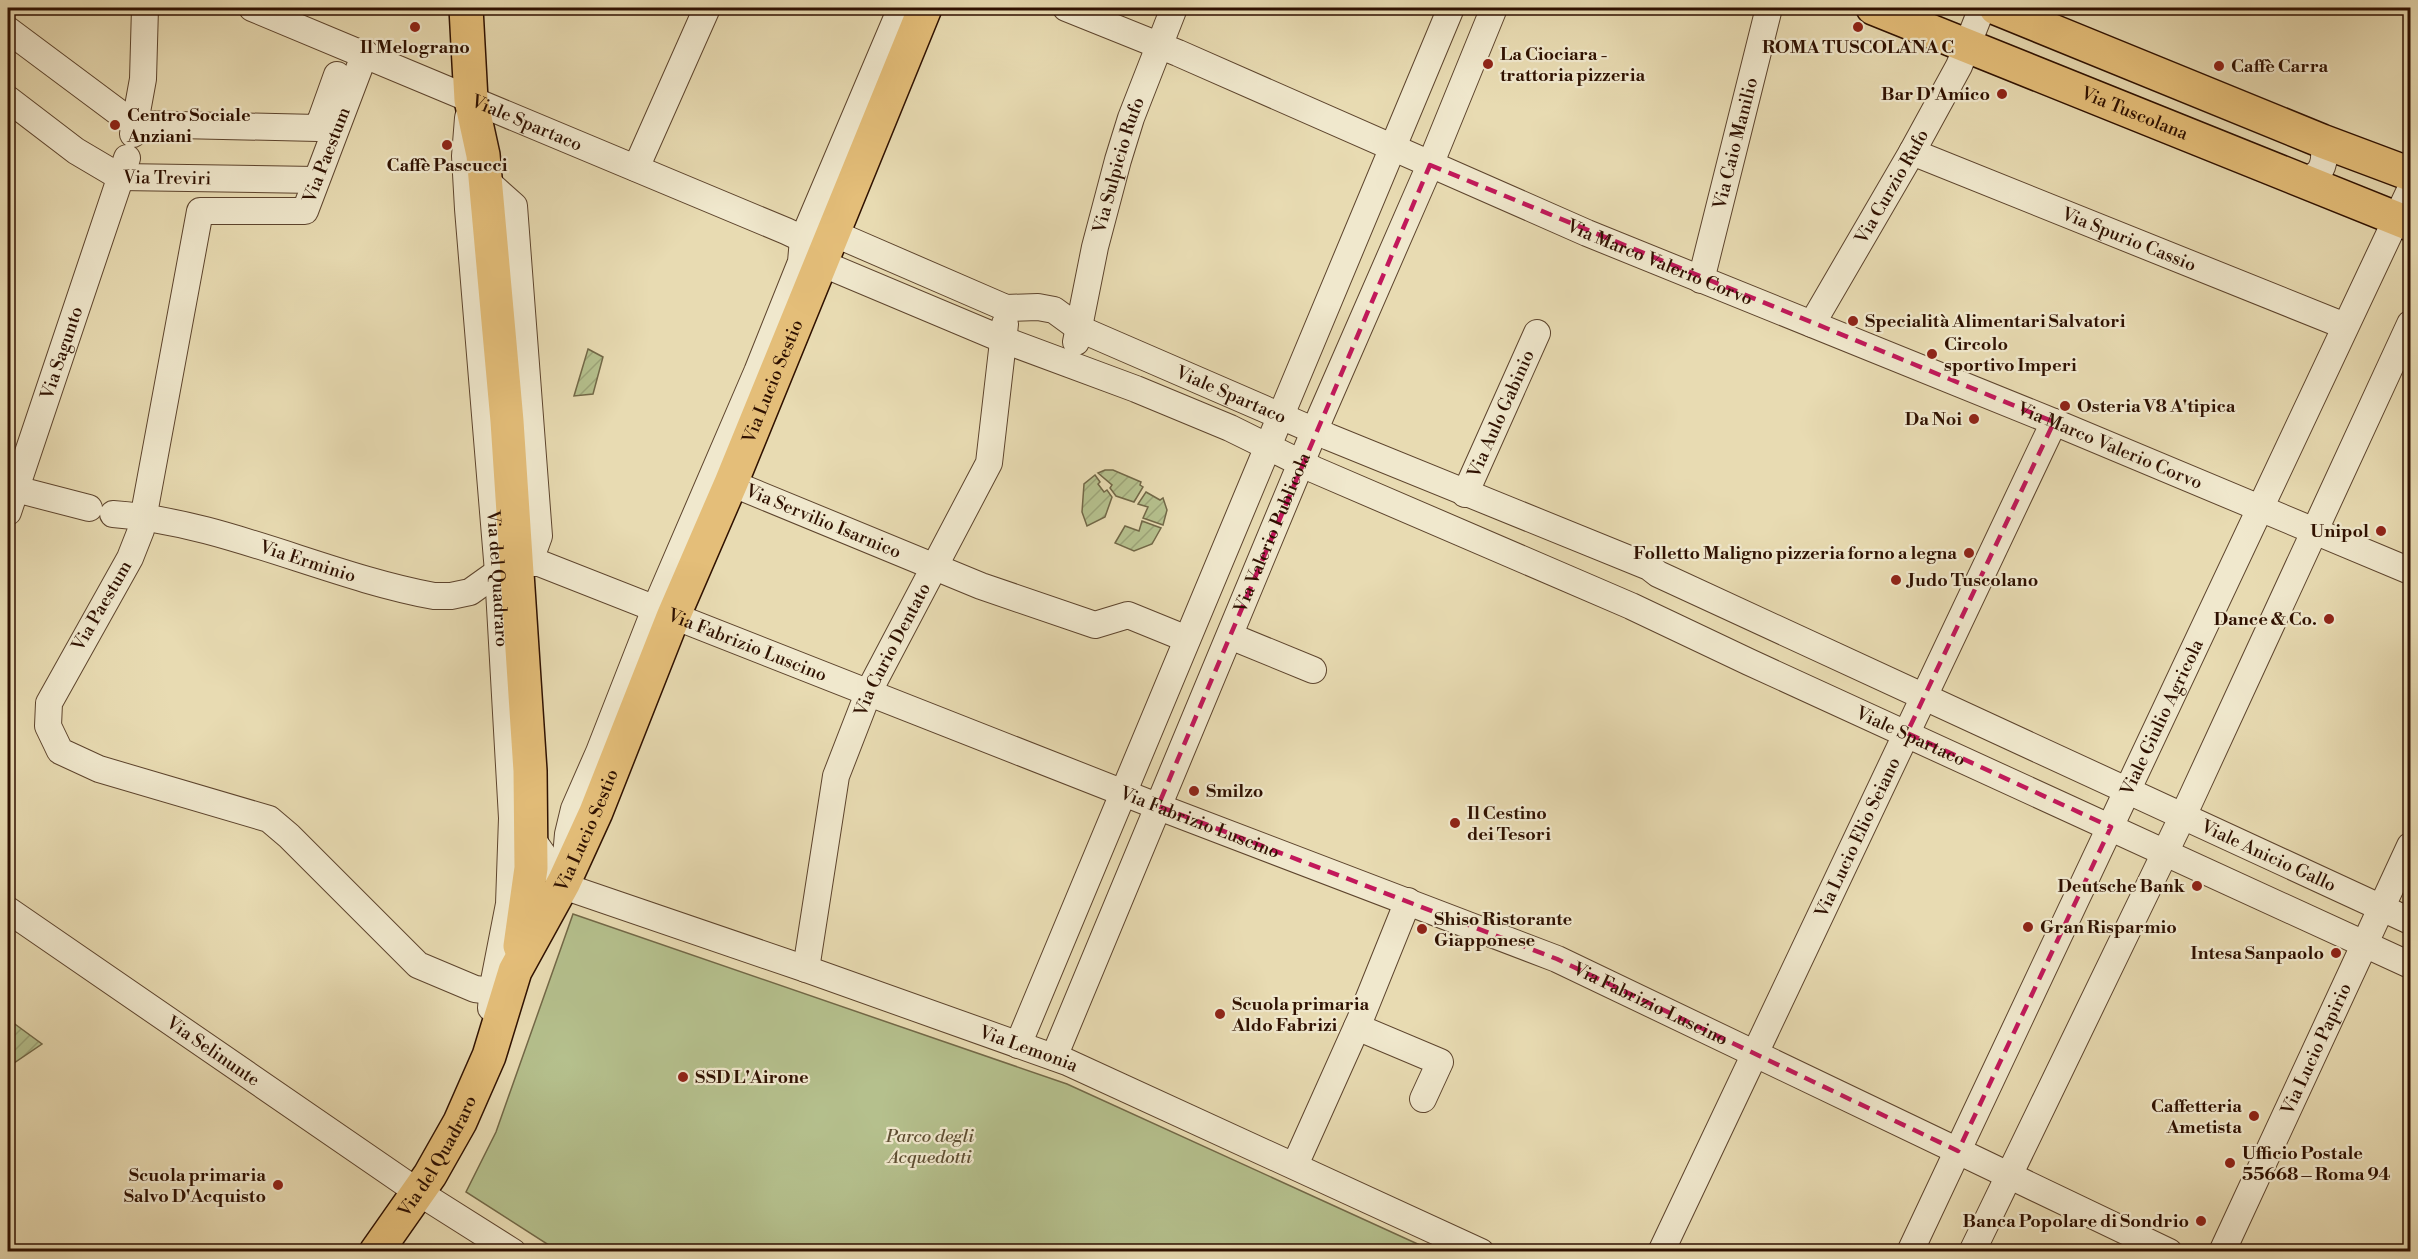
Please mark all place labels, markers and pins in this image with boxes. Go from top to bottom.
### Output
marker: Il Melograno [408,20,422,34]
marker: ROMA TUSCOLANA C [1851,20,1865,34]
place label: Il Melograno [360,36,470,59]
place label: ROMA TUSCOLANA C [1762,36,1954,59]
place label: La Ciociara - trattoria pizzeria [1500,43,1645,87]
place label: Caffè Carra [2231,55,2329,78]
marker: La Ciociara - trattoria pizzeria [1481,57,1495,71]
marker: Caffè Carra [2212,59,2226,73]
place label: Bar D'Amico [1881,83,1990,106]
marker: Bar D'Amico [1995,87,2009,101]
place label: Centro Sociale Anziani [126,104,251,148]
marker: Centro Sociale Anziani [108,118,122,132]
marker: Caffè Pascucci [440,138,454,152]
place label: Caffè Pascucci [387,154,508,177]
place label: Specialità Alimentari Salvatori [1865,310,2126,333]
marker: Specialità Alimentari Salvatori [1846,314,1860,328]
place label: Circolo sportivo Imperi [1944,333,2077,377]
marker: Circolo sportivo Imperi [1925,347,1939,361]
place label: Osteria V8 A'tipica [2077,395,2236,418]
marker: Osteria V8 A'tipica [2058,399,2072,413]
place label: Da Noi [1905,408,1962,431]
marker: Da Noi [1967,412,1981,426]
place label: Unipol [2310,520,2369,543]
marker: Unipol [2374,524,2388,538]
place label: Folletto Maligno pizzeria forno a legna [1633,542,1957,565]
marker: Folletto Maligno pizzeria forno a legna [1962,546,1976,560]
place label: Judo Tuscolano [1905,569,2038,592]
marker: Judo Tuscolano [1889,573,1903,587]
place label: Dance & Co. [2214,608,2317,631]
marker: Dance & Co. [2322,612,2336,626]
place label: Smilzo [1206,780,1263,803]
marker: Smilzo [1187,784,1201,798]
place label: Il Cestino dei Tesori [1467,802,1551,846]
marker: Il Cestino dei Tesori [1448,816,1462,830]
place label: Deutsche Bank [2058,875,2186,898]
marker: Deutsche Bank [2190,879,2204,893]
place label: Shiso Ristorante Giapponese [1434,908,1573,952]
place label: Gran Risparmio [2040,916,2177,939]
marker: Gran Risparmio [2021,920,2035,934]
marker: Shiso Ristorante Giapponese [1415,922,1429,936]
place label: Intesa Sanpaolo [2190,942,2324,965]
marker: Intesa Sanpaolo [2329,946,2343,960]
place label: Scuola primaria Aldo Fabrizi [1231,993,1370,1037]
marker: Scuola primaria Aldo Fabrizi [1213,1007,1227,1021]
place label: SSD L'Airone [695,1066,809,1089]
marker: SSD L'Airone [676,1070,690,1084]
place label: Caffetteria Ametista [2151,1095,2242,1139]
marker: Caffetteria Ametista [2247,1109,2261,1123]
place label: Ufficio Postale 55668 – Roma 94 [2242,1142,2391,1186]
marker: Ufficio Postale 55668 – Roma 94 [2223,1156,2237,1170]
place label: Scuola primaria Salvo D'Acquisto [124,1164,266,1208]
marker: Scuola primaria Salvo D'Acquisto [271,1178,285,1192]
place label: Banca Popolare di Sondrio [1962,1210,2189,1233]
marker: Banca Popolare di Sondrio [2194,1214,2208,1228]

